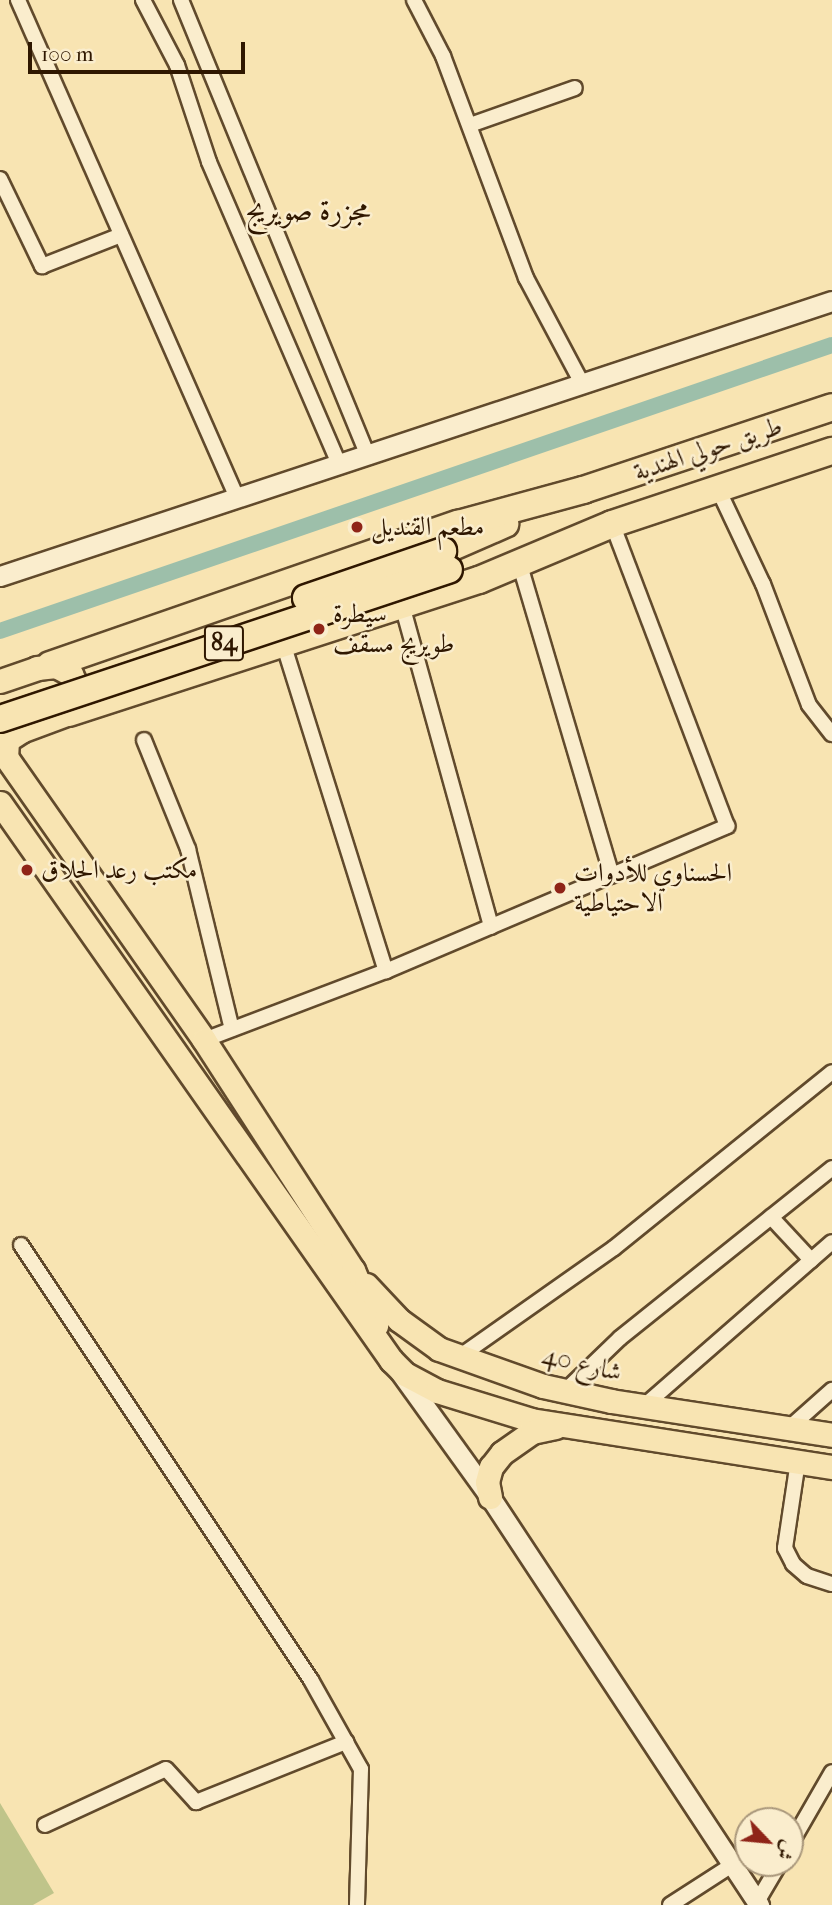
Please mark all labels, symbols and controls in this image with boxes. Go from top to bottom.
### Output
scale bar [32,28,248,72]
text: 100 m [41,42,94,66]
district label: مجزرة صويريج [245,193,371,229]
street label: طريق حولي الهندية [630,410,786,488]
place label: مطعم القنديل [371,511,484,543]
marker: مطعم القنديل [349,519,365,535]
place label: سيطرة طويريج مسقف [333,598,454,660]
marker: سيطرة طويريج مسقف [311,621,327,637]
road number: 84 [203,622,245,664]
place label: مكتب رعد الحلاق [41,854,197,886]
place label: الحسناوي للأدوات الاحتياطية [574,857,732,918]
marker: مكتب رعد الحلاق [19,862,35,878]
marker: الحسناوي للأدوات الاحتياطية [552,880,568,896]
street label: شارع 40 [539,1340,625,1388]
north arrow [734,1807,804,1877]
text: ش [772,1837,800,1864]

